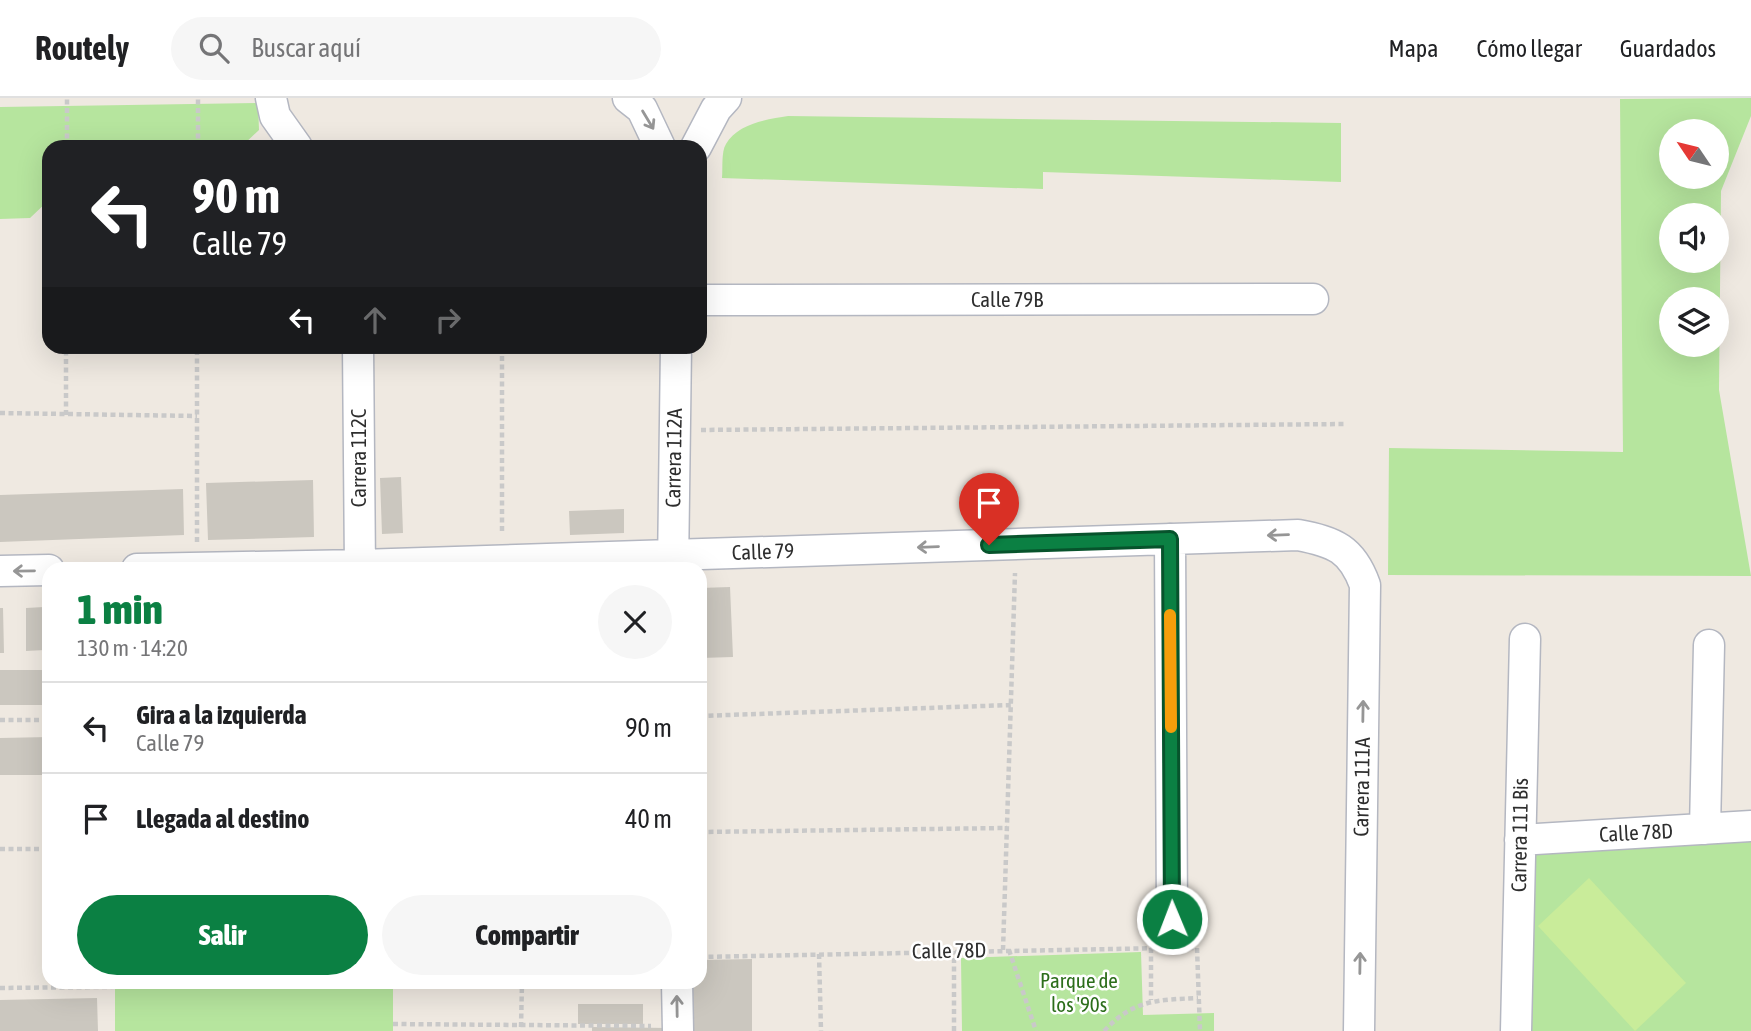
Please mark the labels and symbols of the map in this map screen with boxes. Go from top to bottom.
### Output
one-way arrow [641,109,655,129]
north arrow [1659,119,1729,189]
street label: Calle 79B [971,287,1043,311]
street label: Carrera 112A [660,407,686,508]
street label: Carrera 112C [346,408,370,507]
pin [959,473,1019,545]
one-way arrow [1266,529,1289,542]
street label: Calle 79 [731,538,795,564]
one-way arrow [917,540,940,553]
one-way arrow [13,564,36,577]
one-way arrow [1356,700,1370,723]
street label: Carrera 111A [1348,736,1374,837]
street label: Carrera 111 Bis [1506,778,1532,892]
street label: Calle 78D [1598,818,1674,846]
position arrow [1135,882,1209,956]
street label: Calle 78D [912,937,986,963]
one-way arrow [1353,952,1367,975]
park label: Parque de los '90s [1040,968,1118,1016]
one-way arrow [670,995,684,1018]

